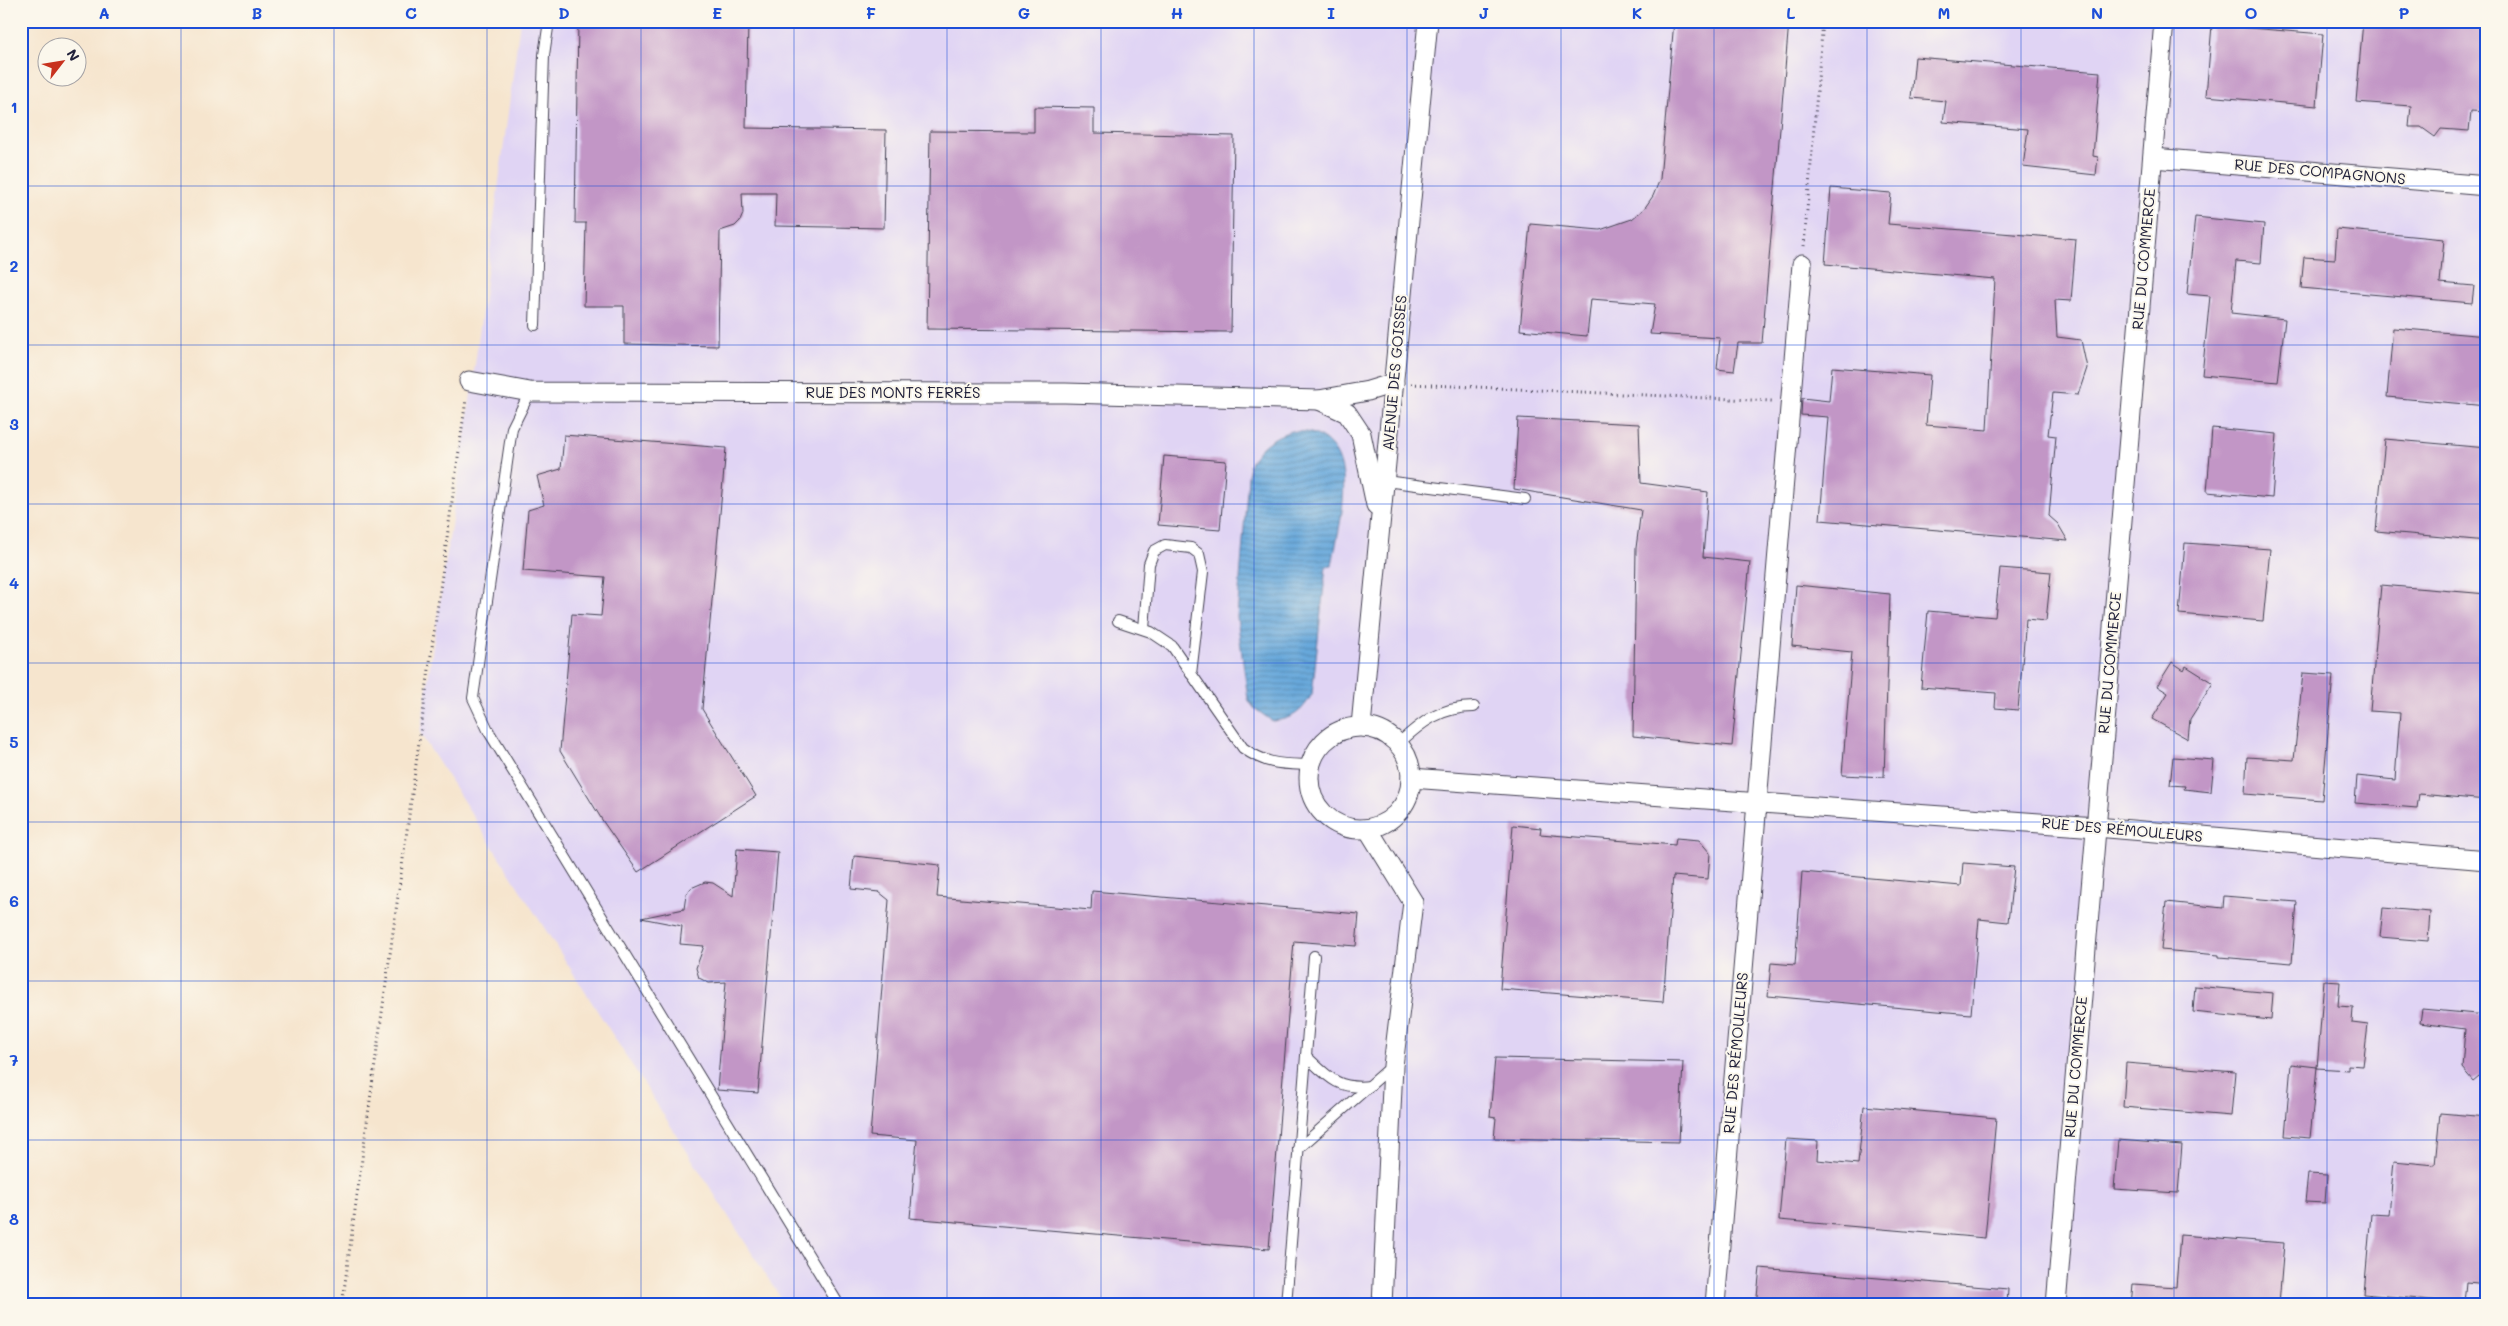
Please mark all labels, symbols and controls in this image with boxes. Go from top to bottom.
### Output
text: A [98,2,110,23]
text: B [252,2,262,23]
text: C [405,2,417,23]
text: D [558,2,570,23]
text: E [712,2,722,23]
text: F [866,2,876,23]
text: G [1018,2,1030,23]
text: H [1171,2,1183,23]
text: I [1327,2,1335,23]
text: J [1479,2,1489,23]
text: K [1632,2,1642,23]
text: L [1786,2,1796,23]
text: M [1938,2,1950,23]
text: N [2091,2,2103,23]
text: O [2245,2,2258,23]
text: P [2399,2,2410,23]
north arrow [38,38,88,88]
text: N [63,46,84,65]
text: 1 [10,96,18,117]
street label: RUE DES COMPAGNONS [2234,154,2406,188]
street label: RUE DU COMMERCE [2127,187,2159,331]
text: 2 [10,255,19,276]
street label: AVENUE DES GOISSES [1377,294,1411,452]
street label: RUE DES MONTS FERRÉS [806,382,980,402]
text: 3 [9,413,19,434]
text: 4 [9,572,19,593]
street label: RUE DU COMMERCE [2093,591,2125,735]
text: 5 [9,731,19,752]
street label: RUE DES RÉMOULEURS [2041,812,2204,846]
text: 6 [9,890,19,911]
street label: RUE DES RÉMOULEURS [1718,971,1752,1134]
street label: RUE DU COMMERCE [2059,995,2091,1139]
text: 7 [10,1049,19,1070]
text: 8 [9,1208,19,1229]

